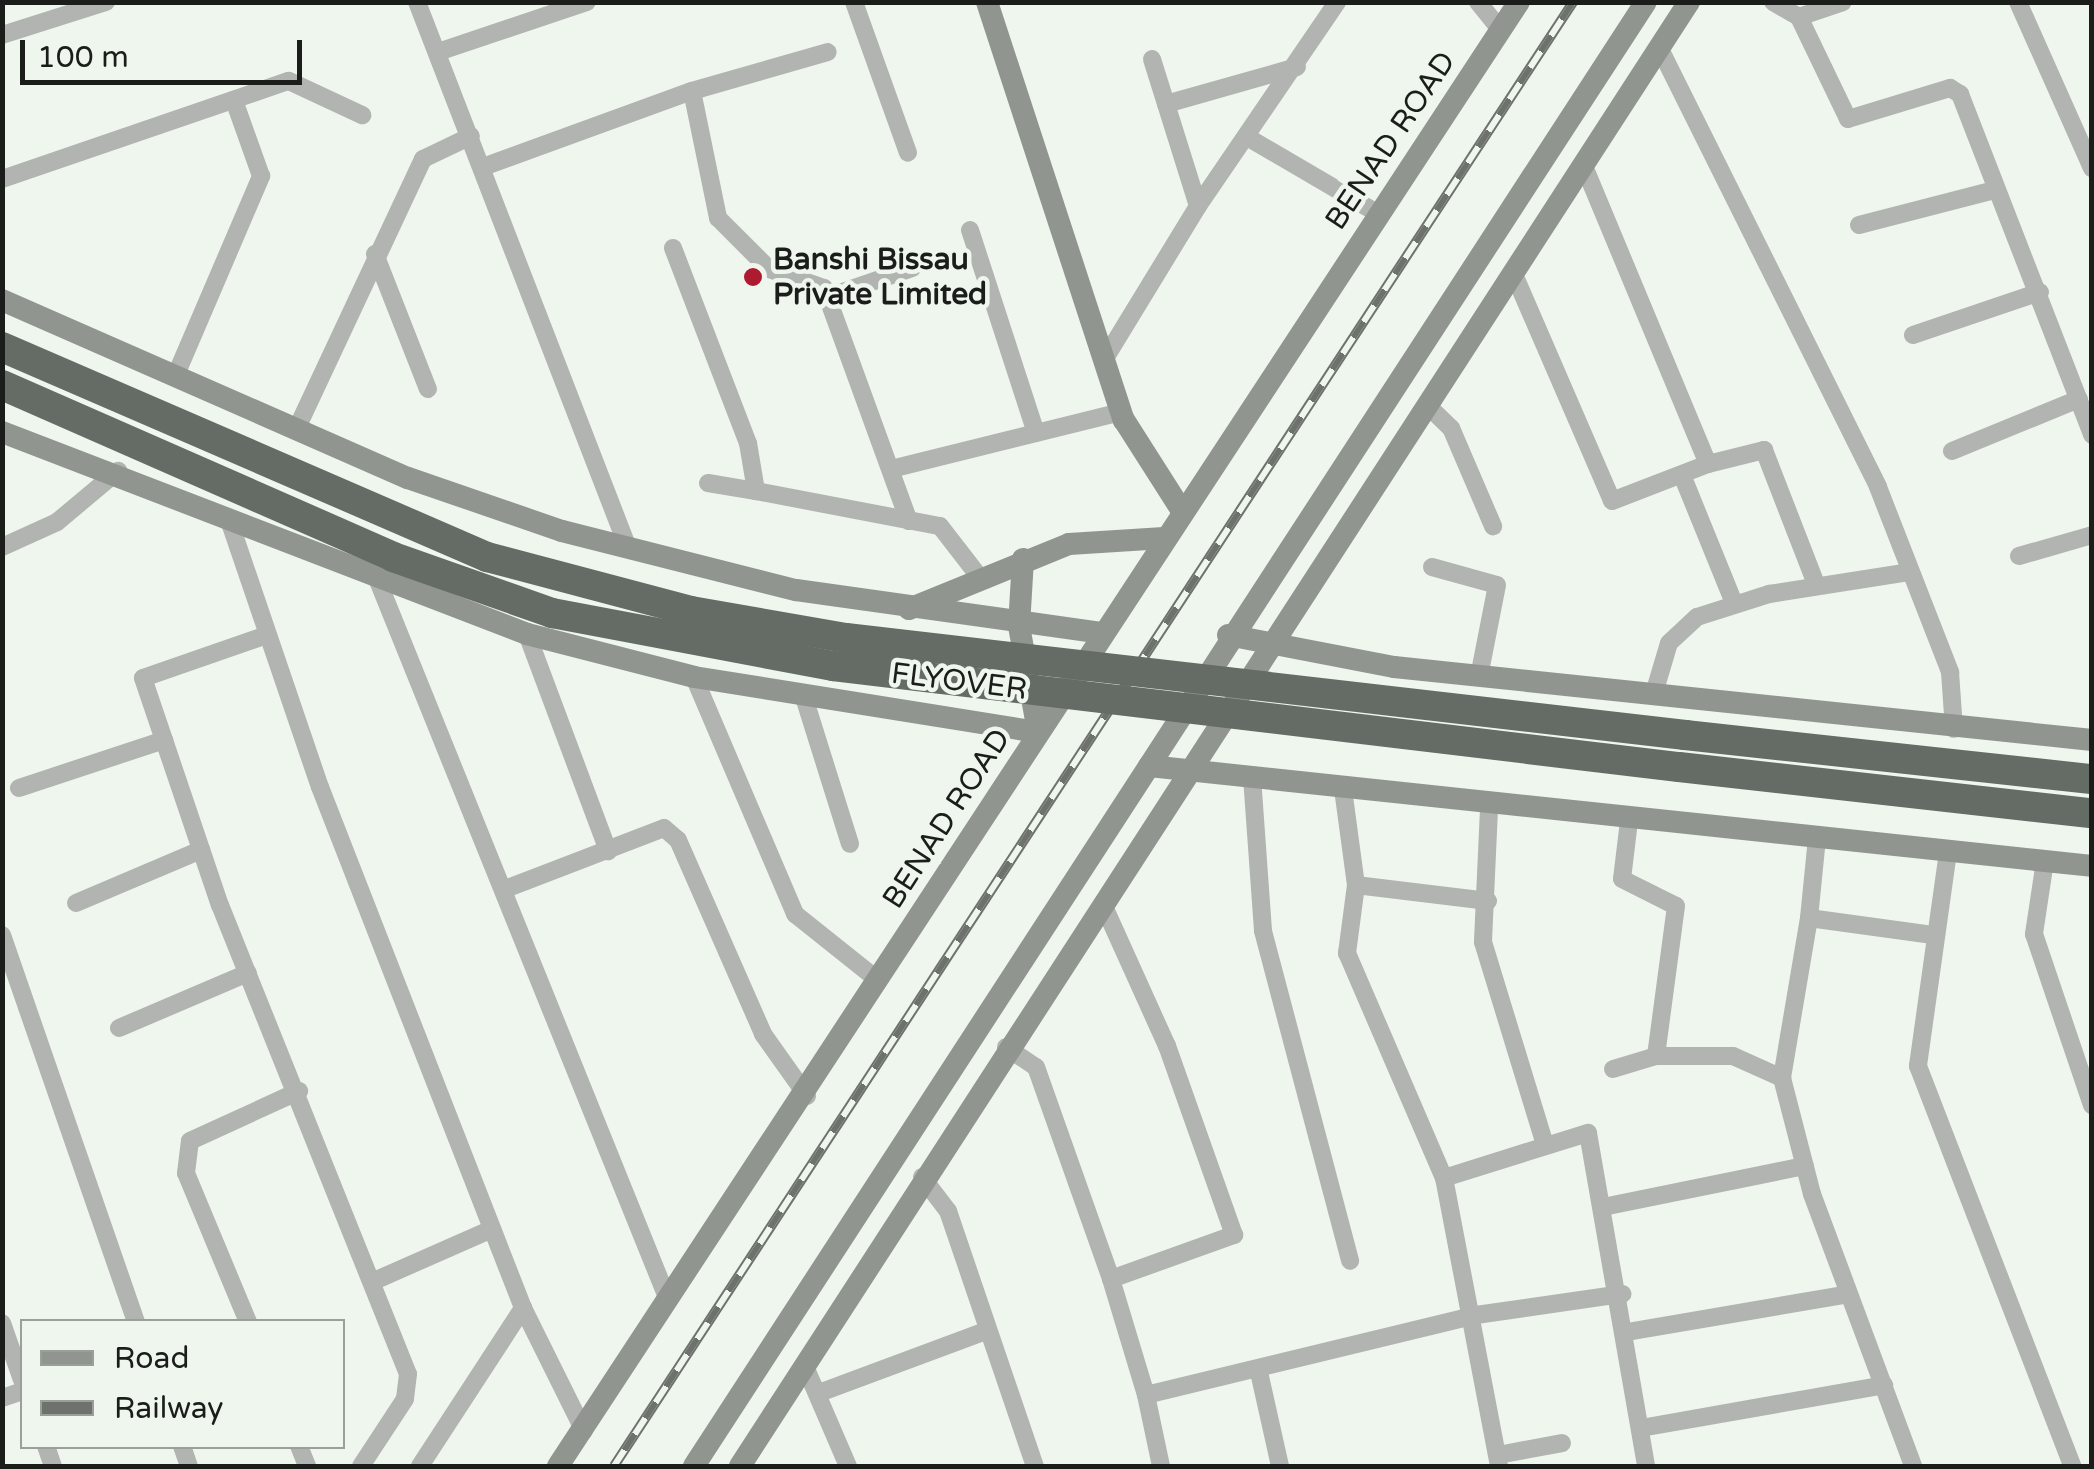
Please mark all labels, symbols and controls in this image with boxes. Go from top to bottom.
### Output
scale bar [25,20,308,82]
text: 100 m [37,39,129,76]
street label: BENAD ROAD [1318,45,1464,237]
place label: Banshi Bissau Private Limited [773,242,987,312]
marker: Banshi Bissau Private Limited [742,266,764,288]
street label: FLYOVER [889,656,1029,708]
street label: BENAD ROAD [876,722,1018,916]
legend [20,1319,345,1449]
text: Road [114,1340,189,1377]
text: Railway [114,1390,223,1427]

